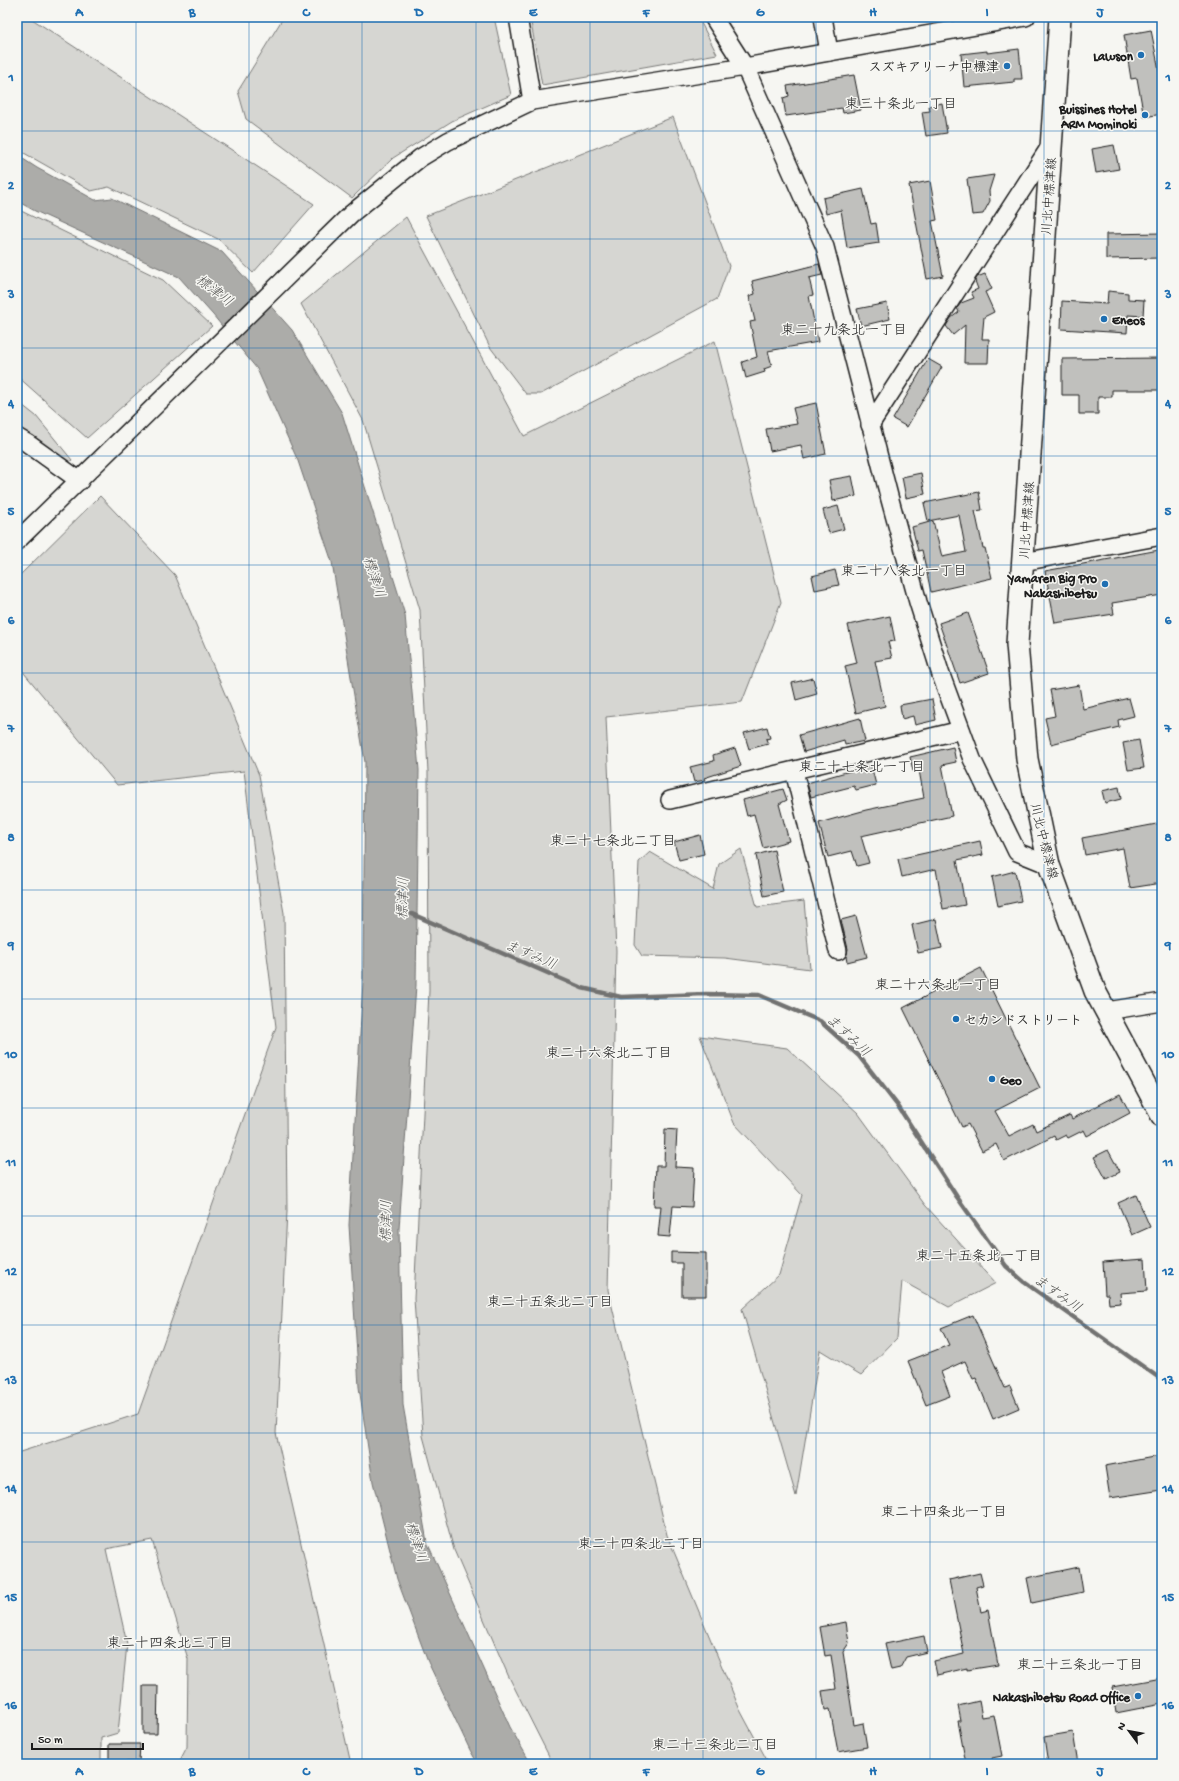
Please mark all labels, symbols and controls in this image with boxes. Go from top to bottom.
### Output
text: A [74,6,84,21]
text: B [188,6,197,21]
text: C [301,6,311,21]
text: D [414,6,424,21]
text: E [529,6,538,21]
text: F [642,6,651,21]
text: G [756,6,765,21]
text: H [869,6,877,21]
text: I [985,6,989,21]
text: J [1096,6,1105,21]
place label: Lawson [1093,50,1134,65]
marker: Lawson [1136,50,1146,60]
place label: スズキアリーナ中標津 [868,60,999,76]
marker: スズキアリーナ中標津 [1002,61,1012,71]
text: 1 [7,71,14,86]
text: 1 [1164,71,1171,86]
district label: 東三十条北一丁目 [845,97,957,114]
place label: Buissines Hotel ARM Mominoki [1058,103,1137,133]
marker: Buissines Hotel ARM Mominoki [1140,110,1150,120]
street label: 川北中標津線 [1039,156,1061,236]
text: 2 [8,179,15,194]
text: 2 [1165,179,1172,194]
water label: 標津川 [192,272,236,311]
text: 3 [7,288,15,303]
text: 3 [1164,288,1172,303]
marker: Eneos [1099,314,1109,324]
place label: Eneos [1112,314,1146,329]
district label: 東二十九条北一丁目 [781,323,907,340]
text: 4 [7,397,15,412]
text: 4 [1164,397,1172,412]
street label: 川北中標津線 [1017,480,1039,560]
text: 5 [8,505,15,520]
text: 5 [1165,505,1172,520]
water label: 標津川 [358,555,388,600]
district label: 東二十八条北一丁目 [841,564,967,581]
place label: Yamaren Big Pro Nakashibetsu [1006,572,1098,602]
marker: Yamaren Big Pro Nakashibetsu [1100,579,1110,589]
text: 6 [8,614,15,629]
text: 6 [1165,614,1172,629]
text: 7 [7,722,16,737]
text: 7 [1164,722,1173,737]
district label: 東二十七条北一丁目 [799,760,925,777]
street label: 川北中標津線 [1026,802,1060,882]
text: 8 [7,831,15,846]
text: 8 [1164,831,1172,846]
district label: 東二十七条北二丁目 [550,834,676,851]
water label: 標津川 [394,877,414,919]
water label: ますみ川 [501,938,559,975]
text: 9 [7,939,15,954]
text: 9 [1164,939,1172,954]
district label: 東二十六条北一丁目 [875,978,1001,995]
water label: ますみ川 [821,1012,873,1062]
marker: セカンドストリート [951,1014,961,1024]
place label: セカンドストリート [964,1014,1082,1029]
district label: 東二十六条北二丁目 [546,1046,672,1063]
text: 10 [4,1048,18,1063]
text: 10 [1161,1048,1175,1063]
marker: Geo [987,1074,997,1084]
place label: Geo [1000,1074,1022,1089]
text: 11 [5,1156,16,1171]
text: 11 [1162,1156,1173,1171]
water label: 標津川 [378,1200,396,1242]
district label: 東二十五条北一丁目 [916,1249,1042,1266]
text: 12 [4,1265,17,1280]
text: 12 [1161,1265,1174,1280]
water label: ますみ川 [1029,1272,1084,1318]
district label: 東二十五条北二丁目 [487,1295,613,1312]
text: 13 [4,1374,17,1389]
text: 13 [1161,1374,1174,1389]
text: 14 [4,1482,18,1497]
text: 14 [1161,1482,1175,1497]
district label: 東二十四条北一丁目 [881,1505,1007,1522]
water label: 標津川 [400,1520,430,1565]
district label: 東二十四条北二丁目 [578,1537,704,1554]
text: 15 [4,1591,17,1606]
text: 15 [1161,1591,1174,1606]
district label: 東二十四条北三丁目 [107,1636,233,1653]
district label: 東二十三条北一丁目 [1017,1658,1143,1675]
place label: Nakashibetsu Road Office [993,1690,1131,1706]
marker: Nakashibetsu Road Office [1133,1691,1143,1701]
text: 16 [4,1699,17,1714]
text: 16 [1161,1699,1174,1714]
north arrow [1109,1711,1149,1751]
text: N [1115,1721,1129,1733]
scale bar [32,1725,143,1751]
text: 50 m [38,1734,63,1748]
district label: 東二十三条北二丁目 [652,1738,778,1755]
text: A [74,1765,84,1780]
text: B [188,1765,197,1780]
text: C [301,1765,311,1780]
text: D [414,1765,424,1780]
text: E [529,1765,538,1780]
text: F [642,1765,651,1780]
text: G [756,1765,765,1780]
text: H [869,1765,877,1780]
text: I [985,1765,989,1780]
text: J [1096,1765,1105,1780]

